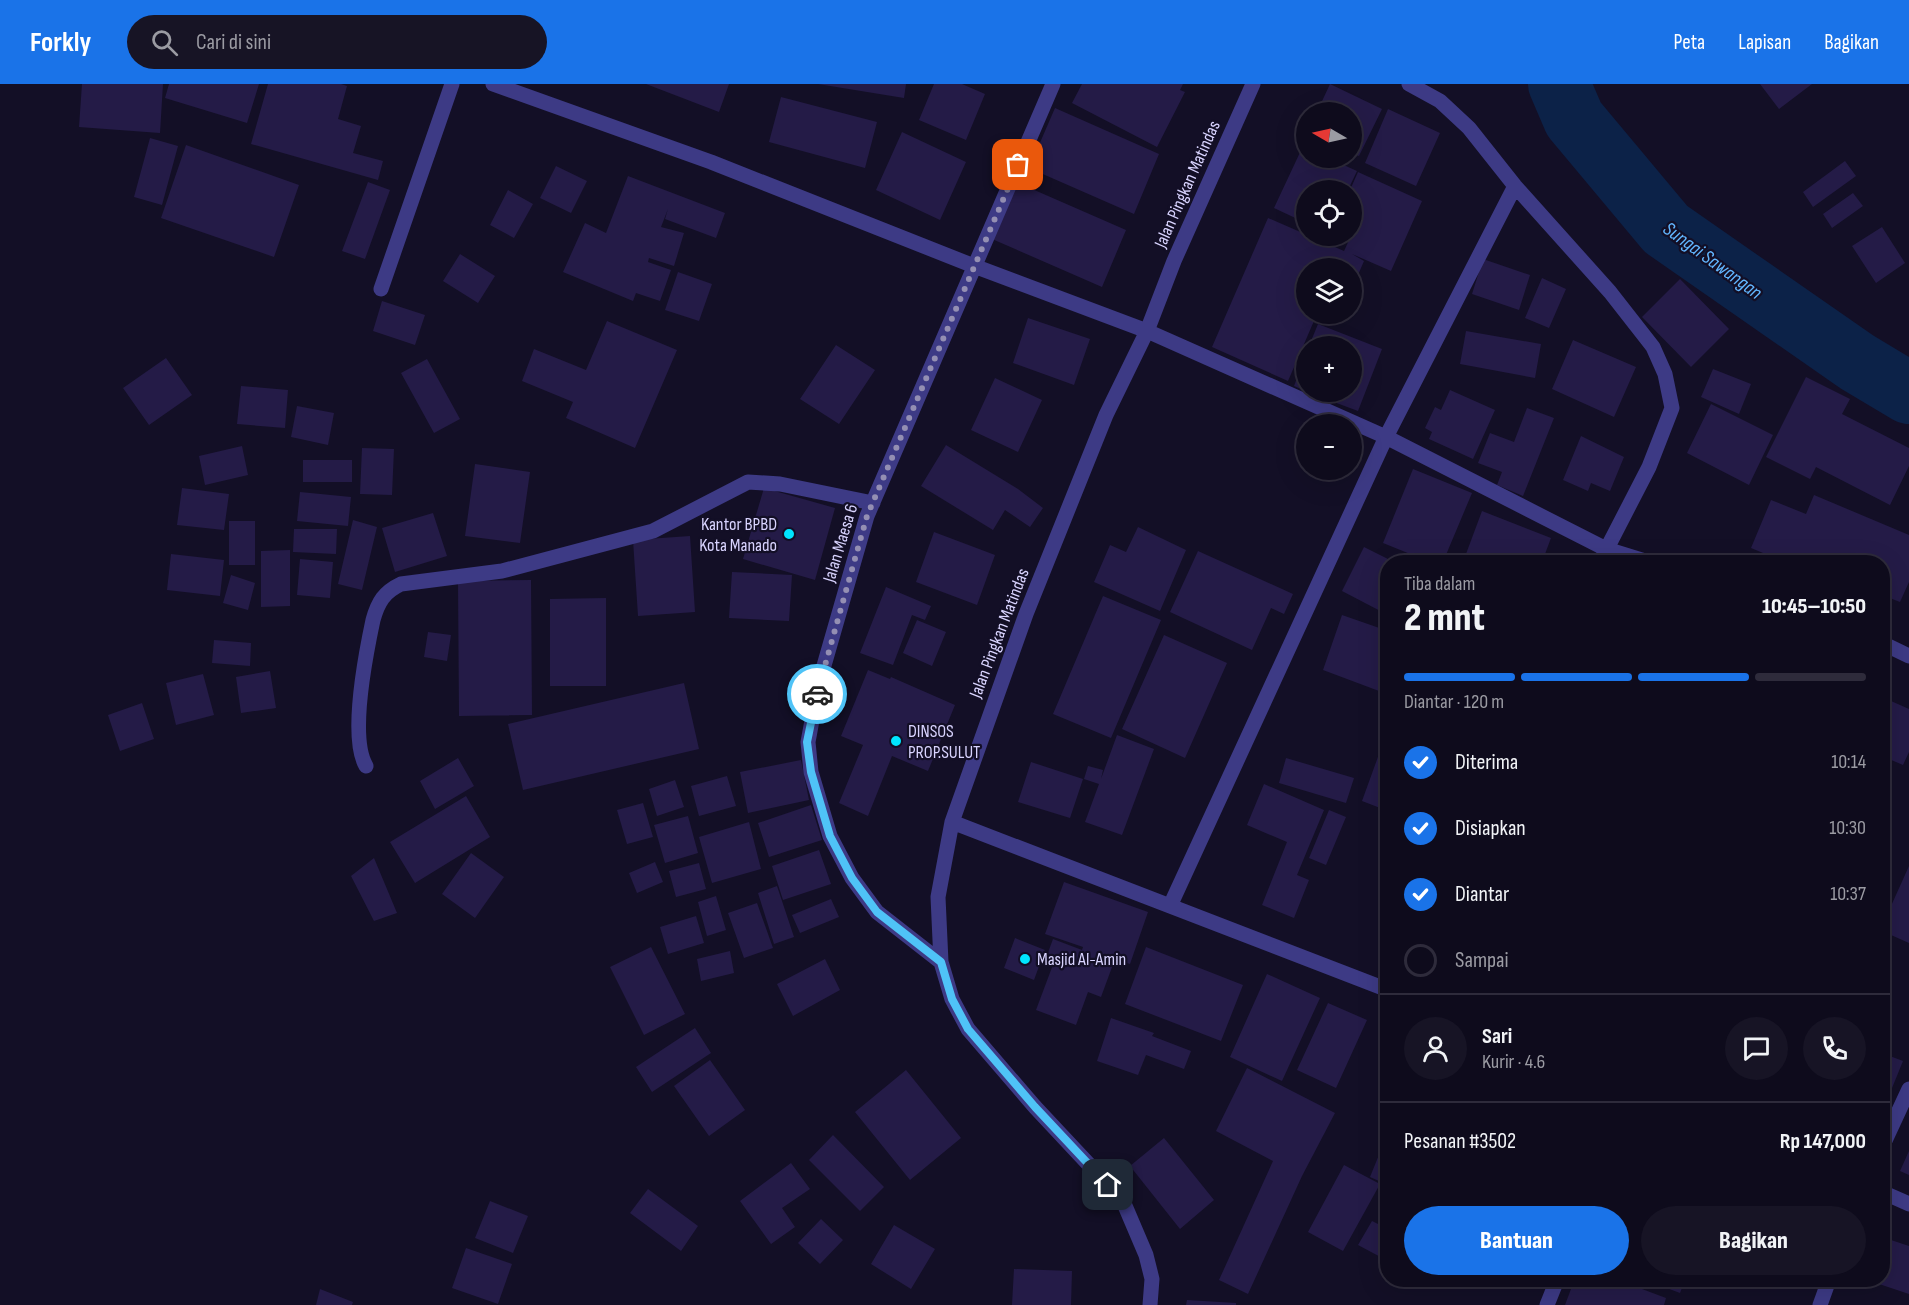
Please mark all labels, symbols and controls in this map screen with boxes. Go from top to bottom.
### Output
search box [127,15,547,69]
text: Forkly [30,26,91,59]
icon: search [148,26,181,59]
text: Cari di sini [196,29,271,56]
text: Peta [1674,30,1705,55]
text: Lapisan [1738,30,1791,55]
text: Bagikan [1824,30,1879,55]
north arrow [1296,102,1362,168]
map controls [1296,102,1362,480]
street label: Jalan Pingkan Matindas [1150,117,1225,252]
pin [992,139,1043,190]
icon: bag [1001,148,1034,181]
button: locate [1296,180,1362,246]
water label: Sungai Sawangan [1658,217,1767,305]
button: layers [1296,258,1362,324]
button: + [1296,336,1362,402]
button: − [1296,414,1362,480]
street label: Jalan Maesa 6 [818,502,862,586]
place label: Kantor BPBD Kota Manado [699,514,777,556]
marker: Kantor BPBD Kota Manado [782,527,796,541]
street label: Jalan Pingkan Matindas [965,566,1034,702]
text: Tiba dalam [1404,572,1475,596]
text: 10:45–10:50 [1762,593,1866,620]
text: 2 mnt [1404,595,1485,642]
courier [787,664,847,724]
icon: car [801,678,834,711]
text: Diantar · 120 m [1404,690,1504,714]
place label: DINSOS PROP.SULUT [908,721,980,763]
marker: DINSOS PROP.SULUT [889,734,903,748]
icon: check [1404,746,1437,779]
text: Diterima [1455,749,1518,776]
text: 10:14 [1831,750,1866,774]
icon: check [1404,812,1437,845]
text: Disiapkan [1455,815,1526,842]
text: 10:30 [1829,816,1866,840]
icon: check [1404,878,1437,911]
text: Diantar [1455,881,1509,908]
text: 10:37 [1830,882,1866,906]
text: Sampai [1455,947,1509,974]
place label: Masjid Al-Amin [1037,949,1126,970]
marker: Masjid Al-Amin [1018,952,1032,966]
button: person [1404,1017,1467,1080]
button: chat [1725,1017,1788,1080]
button: phone [1803,1017,1866,1080]
text: Sari [1482,1023,1512,1050]
text: Kurir · 4.6 [1482,1050,1545,1074]
text: Pesanan #3502 [1404,1128,1516,1155]
text: Rp 147,000 [1780,1128,1866,1155]
pin [1082,1159,1133,1210]
icon: home [1091,1168,1124,1201]
button: Bantuan [1404,1206,1629,1275]
button: Bagikan [1641,1206,1866,1275]

